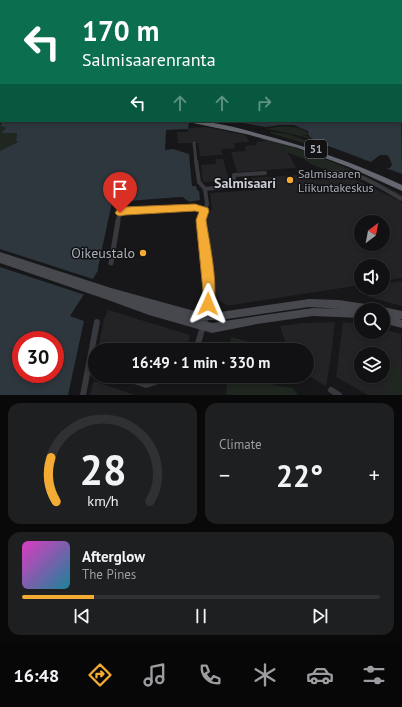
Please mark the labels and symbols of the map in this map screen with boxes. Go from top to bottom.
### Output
road number: 51 [305,140,327,158]
place label: Salmisaaren Liikuntakeskus [298,166,373,195]
pin [103,172,137,213]
district label: Salmisaari [214,174,276,192]
marker: Salmisaaren Liikuntakeskus [285,175,295,185]
north arrow [354,215,390,251]
place label: Oikeustalo [71,244,135,262]
marker: Oikeustalo [138,248,148,258]
position arrow [187,283,229,325]
speed limit sign: 30 [12,331,64,383]

